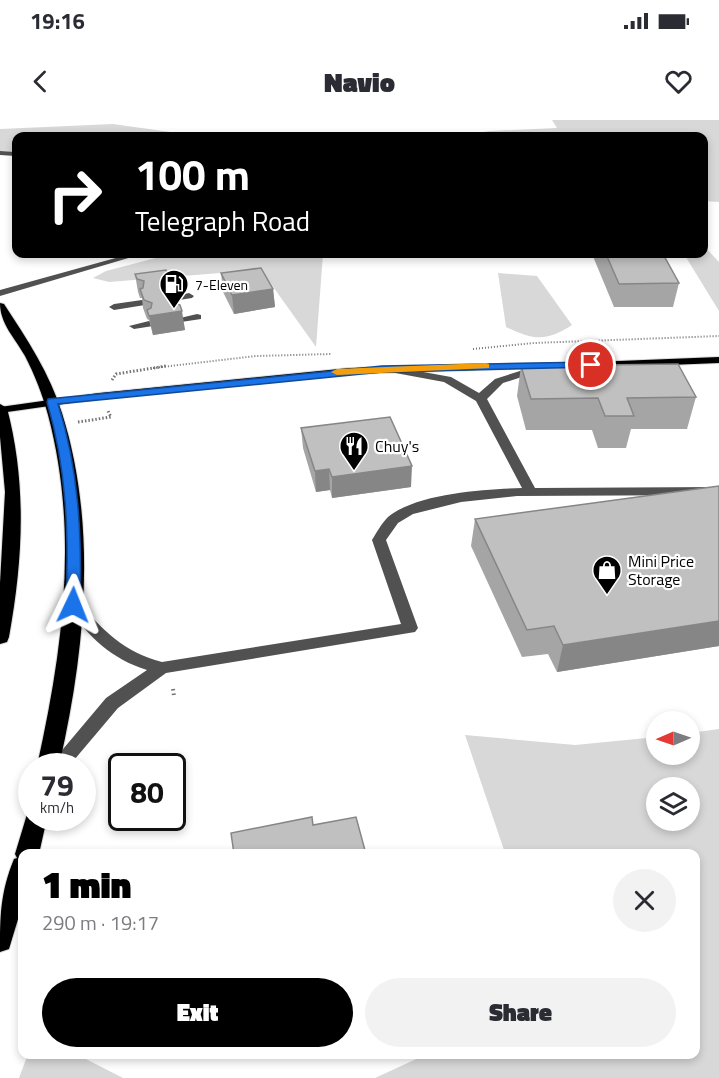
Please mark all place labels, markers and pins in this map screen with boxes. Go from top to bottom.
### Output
fuel station icon: 7-Eleven [158,268,190,310]
place label: 7-Eleven [195,274,248,295]
pin [565,339,616,390]
restaurant icon: Chuy's [338,430,370,472]
place label: Chuy's [375,434,419,458]
place label: Mini Price Storage [628,549,694,591]
shop icon: Mini Price Storage [591,554,623,596]

